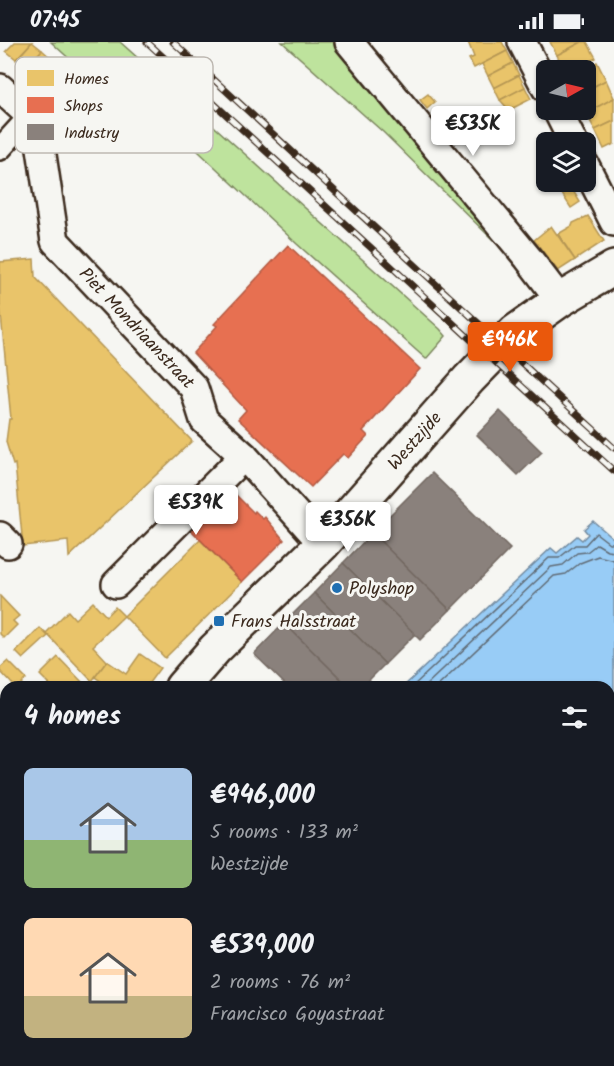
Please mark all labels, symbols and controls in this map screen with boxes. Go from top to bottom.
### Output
text: 07:45 [30,4,80,39]
legend [15,57,213,153]
north arrow [536,60,596,120]
map controls [536,60,596,192]
text: Homes [64,67,109,92]
text: Shops [64,94,103,119]
pin: €535K [431,106,515,157]
text: €535K [445,109,501,141]
text: Industry [64,121,119,146]
button: layers [536,132,596,192]
street label: Piet Mondriaanstraat [71,261,202,397]
pin: €946K [468,322,552,373]
text: €946K [482,325,538,357]
street label: Westzijde [381,406,450,478]
pin: €539K [154,485,238,536]
text: €539K [168,488,224,520]
pin: €356K [306,502,390,553]
text: €356K [320,505,376,537]
place label: Polyshop [349,575,414,604]
marker: Polyshop [330,581,344,595]
place label: Frans Halsstraat [231,608,357,637]
marker: Frans Halsstraat [212,614,226,628]
text: 4 homes [24,696,121,738]
icon: filters [558,701,591,734]
text: €946,000 [210,775,315,817]
icon: home [72,792,144,864]
text: 5 rooms · 133 m² [210,817,358,849]
text: Westzijde [210,849,289,881]
text: €539,000 [210,925,314,967]
icon: home [72,942,144,1014]
text: 2 rooms · 76 m² [210,967,350,999]
text: Francisco Goyastraat [210,999,385,1031]

